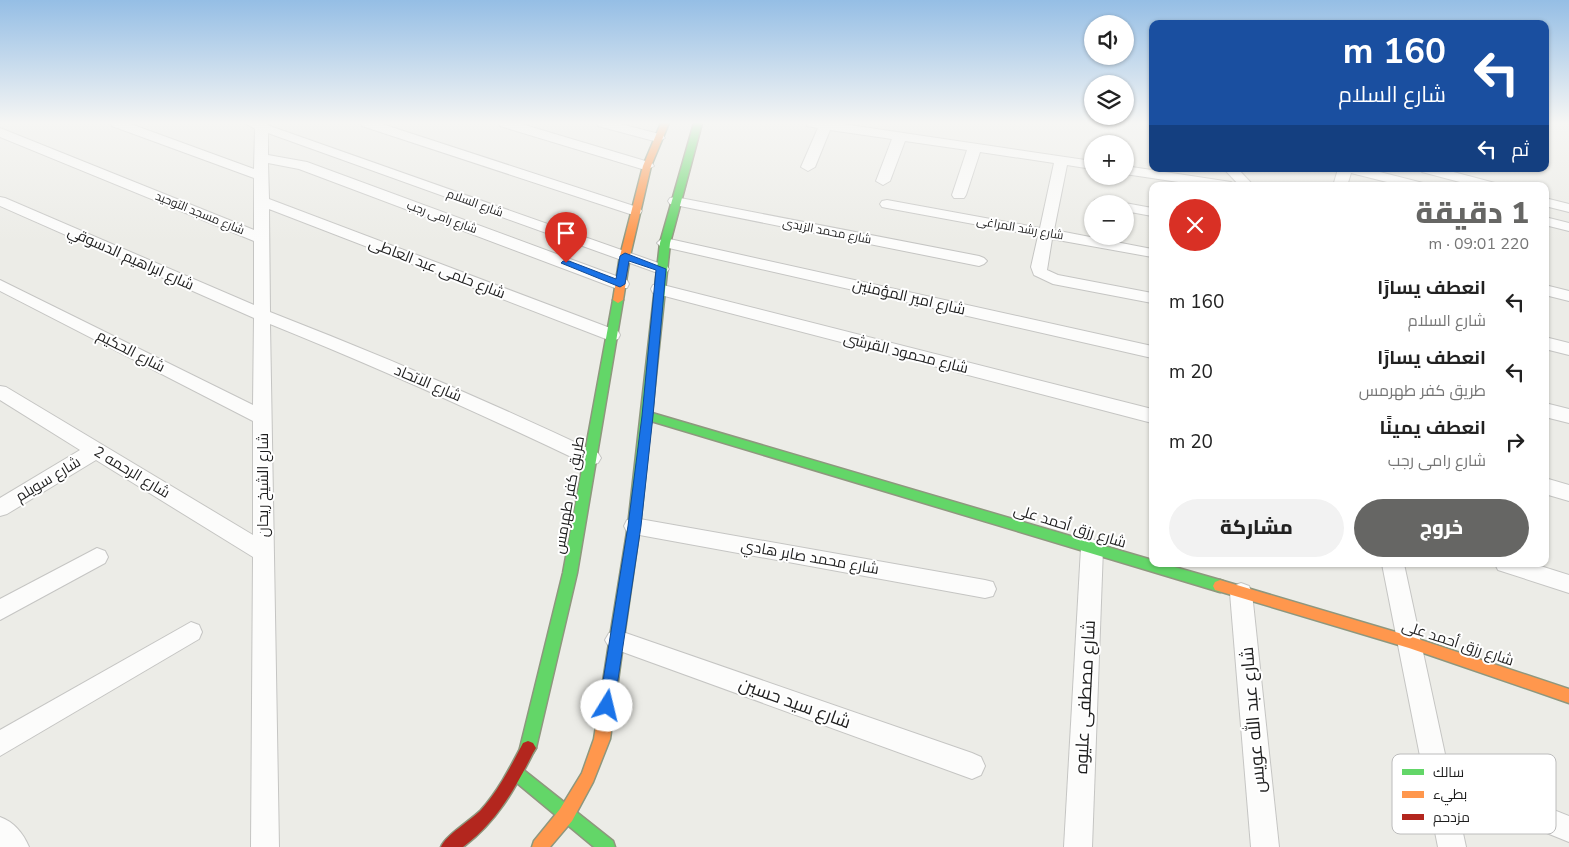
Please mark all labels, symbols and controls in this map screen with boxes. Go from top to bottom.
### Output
map controls [1084,15,1134,245]
button: sound [1084,15,1134,65]
text: 160 m [1343,28,1446,75]
icon: left [1464,40,1529,105]
button: layers [1084,75,1134,125]
text: شارع السلام [1338,80,1446,110]
button: + [1084,135,1134,185]
icon: left [1473,135,1501,163]
text: ثم [1511,137,1529,163]
street label: شارع السلام [445,185,505,221]
street label: شارع مسجد التوحيد [153,188,247,238]
text: 1 دقيقة [1416,193,1529,234]
button: − [1084,195,1134,245]
street label: شارع رامى رجب [405,197,479,237]
button: close [1169,199,1221,251]
pin [545,212,587,263]
street label: شارع رشد المراغى [975,212,1065,244]
street label: شارع محمد الزيدى [781,215,873,247]
icon: arrive [552,219,580,247]
street label: شارع ابراهيم الدسوقي [64,221,197,297]
street label: شارع حلمى عبد العاطى [365,233,508,304]
text: 220 m · 09:01 [1428,233,1529,255]
street label: شارع امير المؤمنين [850,274,967,321]
text: انعطف يسارًا [1377,275,1486,301]
icon: left [1501,288,1529,316]
text: 160 m [1169,289,1224,315]
text: شارع السلام [1408,310,1486,332]
street label: شارع الحكيم [93,325,169,378]
street label: شارع محمود القرشى [841,328,970,379]
text: انعطف يسارًا [1377,345,1486,371]
icon: left [1501,358,1529,386]
text: 20 m [1169,359,1213,385]
street label: شارع الاتحاد [391,360,465,407]
text: طريق كفر طهرمس [1359,380,1486,402]
text: انعطف يمينًا [1380,415,1486,441]
icon: right [1501,428,1529,456]
text: 20 m [1169,429,1213,455]
street label: شارع الشيخ ريحان [253,433,274,537]
street label: طريق كفر طهرمس [549,435,589,555]
street label: شارع الرحمه 2 [90,441,174,503]
text: شارع رامى رجب [1388,450,1486,472]
street label: شارع سويلم [12,452,85,507]
street label: شارع رزق أحمد على [1011,499,1129,554]
button: مشاركة [1169,499,1344,557]
button: خروج [1354,499,1529,557]
street label: شارع محمد صابر هادي [739,535,881,581]
street label: شارع رزق أحمد على [1399,615,1517,671]
street label: شارع مصطفى عليوه [1069,619,1101,775]
street label: شارع عبد الله عويس [1235,646,1271,794]
street label: شارع سيد حسين [736,672,854,734]
position arrow [580,679,632,731]
legend [1392,754,1556,834]
text: سالك [1433,763,1464,782]
text: بطيء [1433,785,1467,806]
text: مزدحم [1433,808,1470,827]

